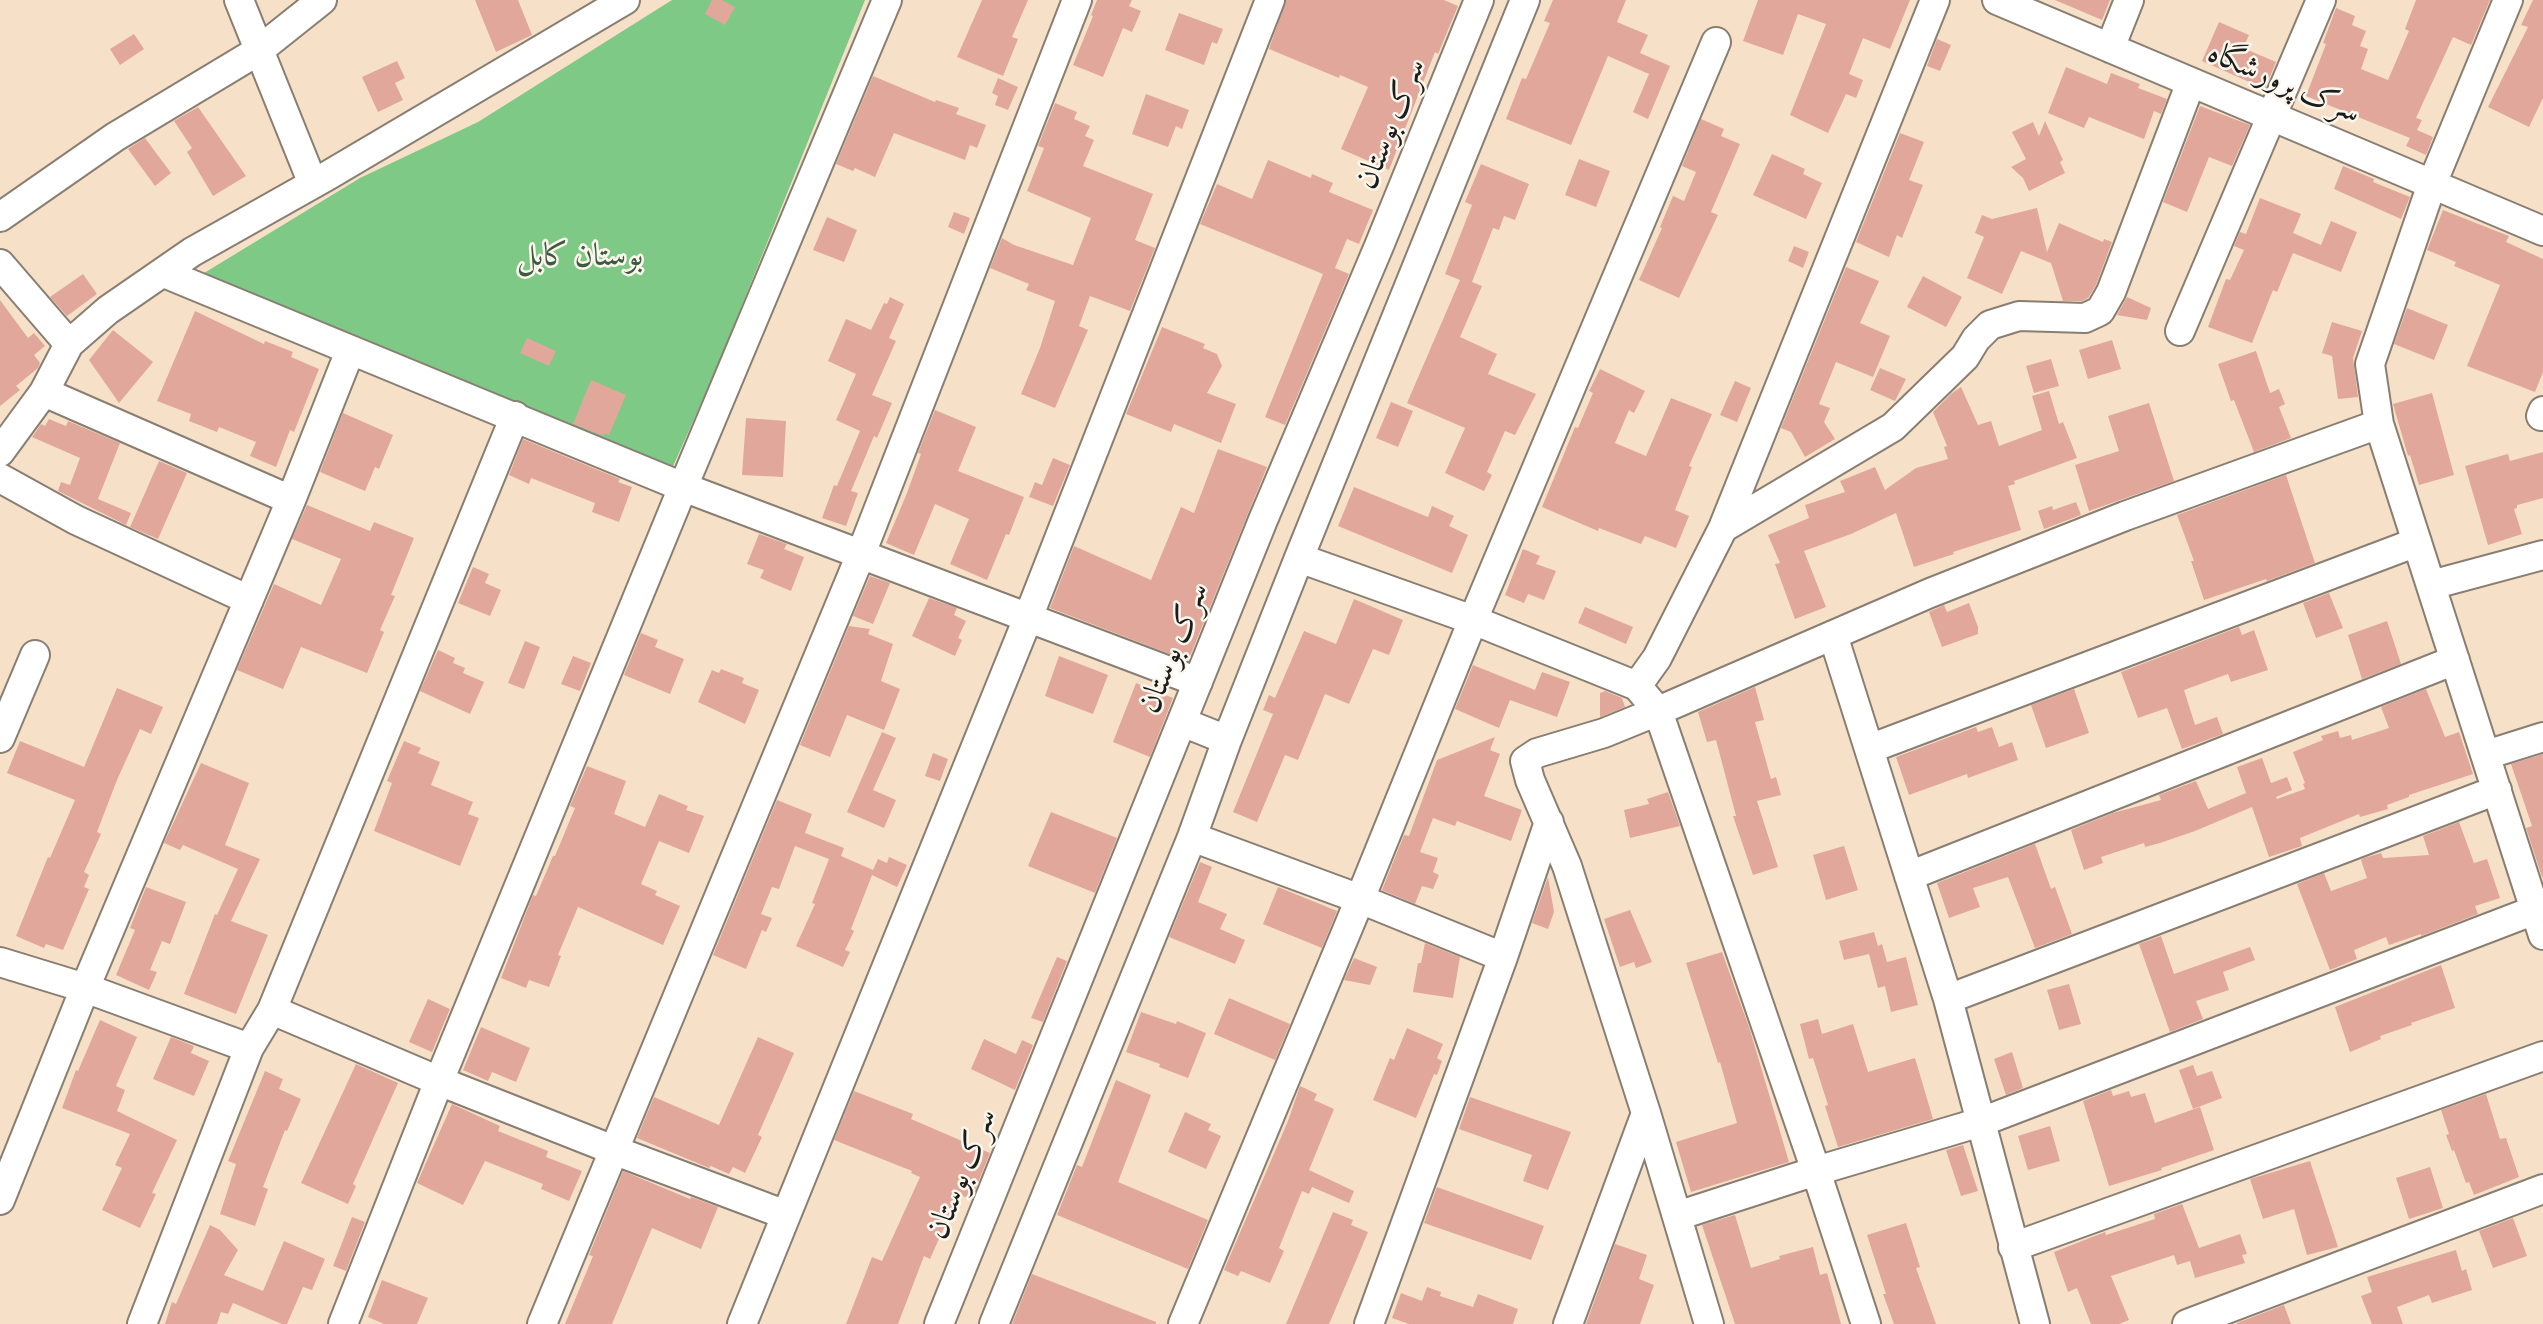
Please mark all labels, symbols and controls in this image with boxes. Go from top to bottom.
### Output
street label: سرک پرورشگاه [2202,34,2366,132]
street label: سرک بوستان [1347,53,1435,195]
park label: بوستان کابل [517,237,643,275]
street label: سرک بوستان [1130,577,1218,719]
street label: سرک بوستان [918,1103,1006,1245]

